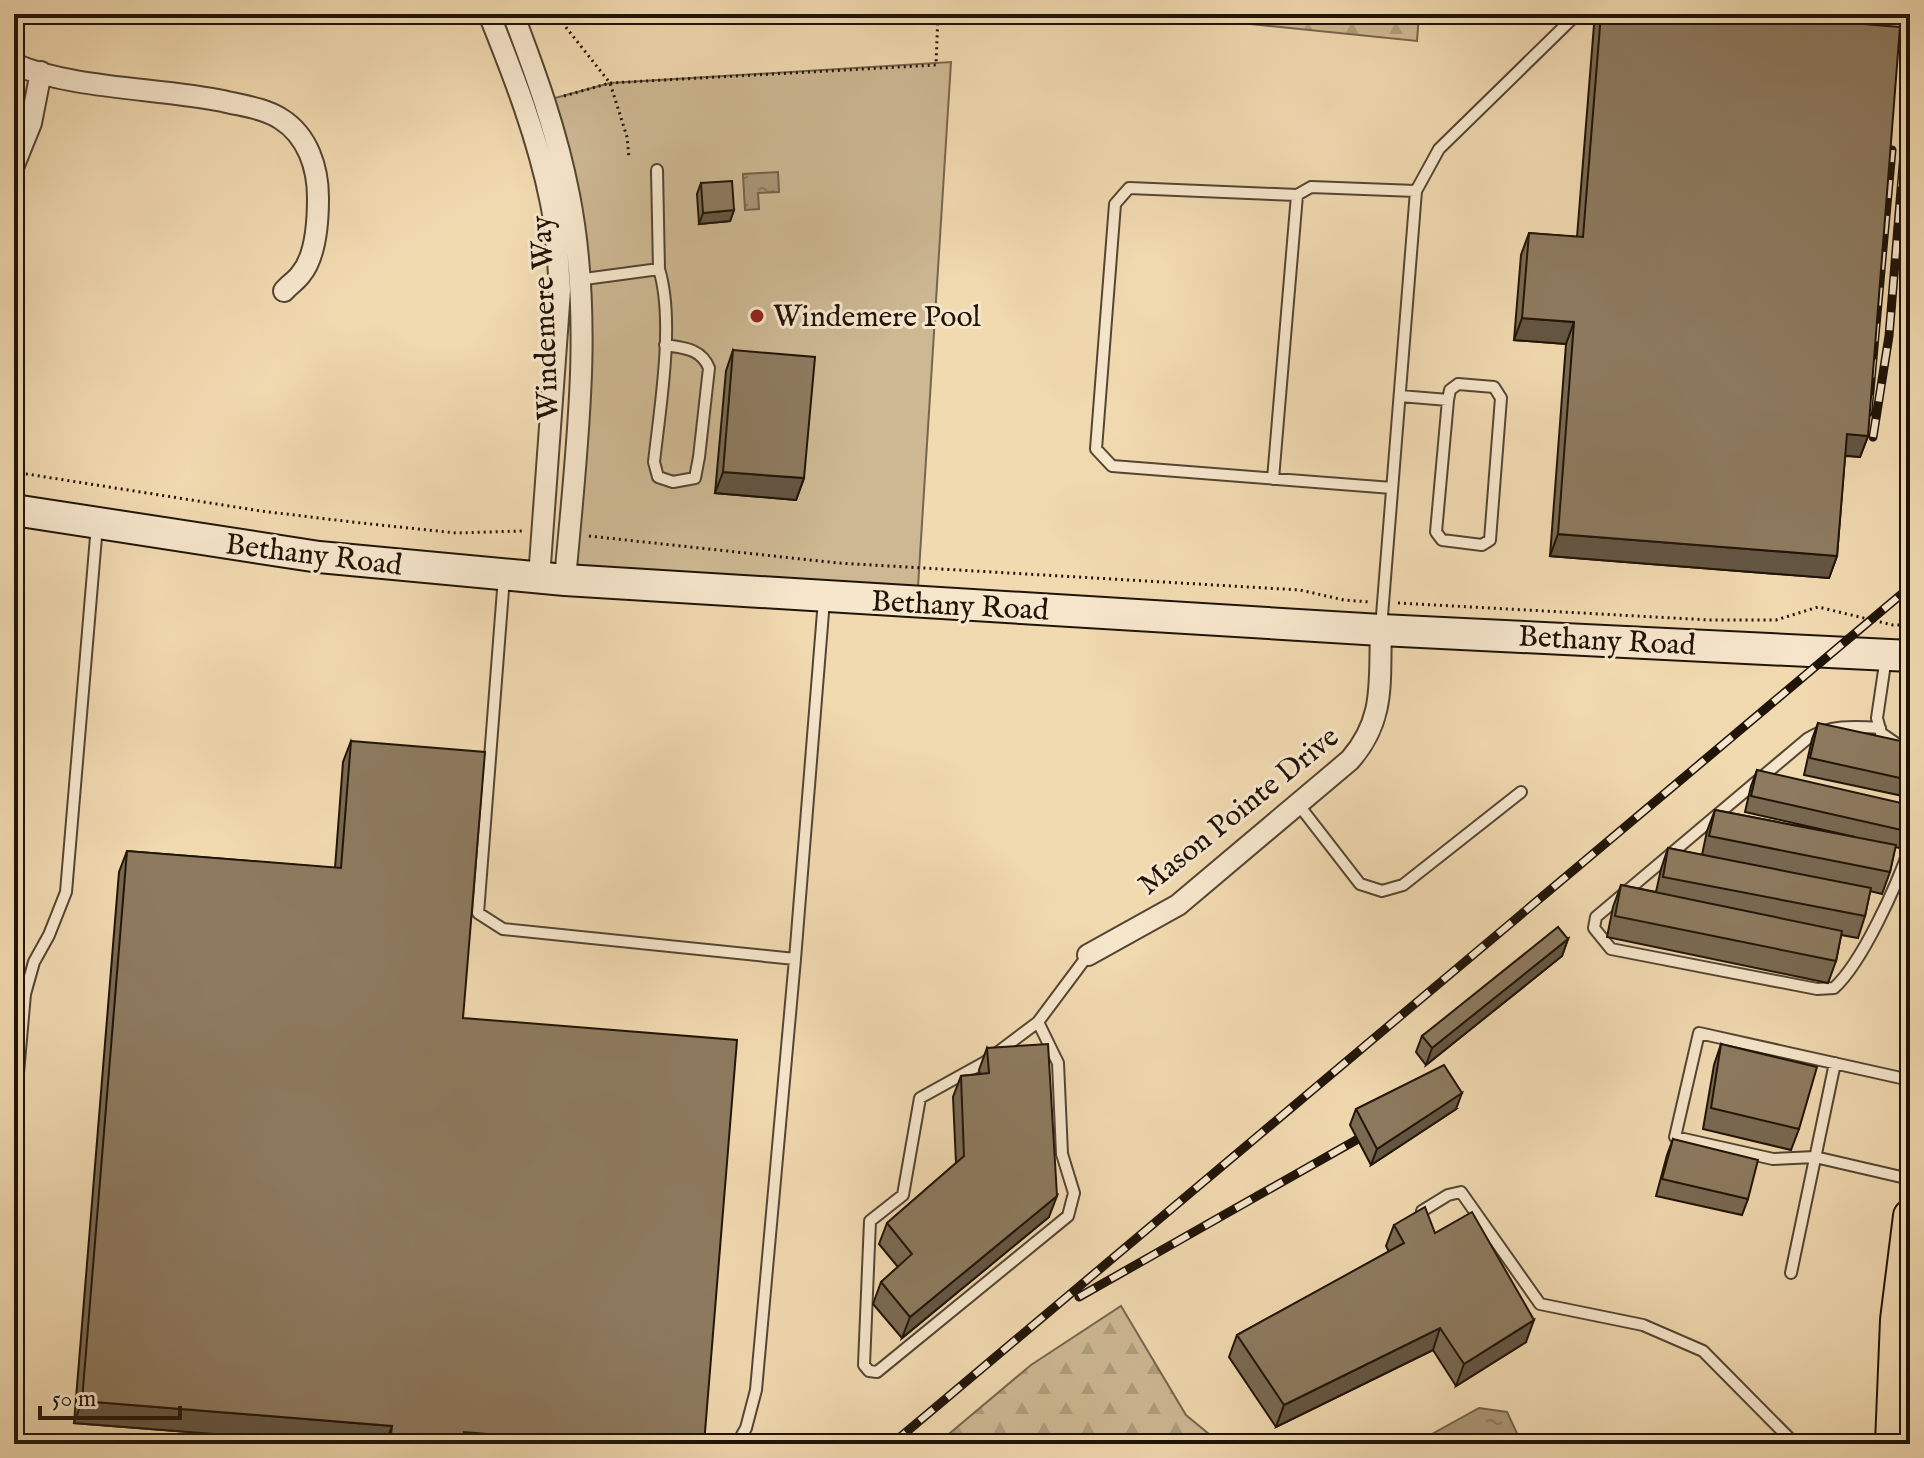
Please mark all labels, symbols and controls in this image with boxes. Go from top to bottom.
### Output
street label: Windemere Way [523,215,569,421]
place label: Windemere Pool [773,299,982,337]
marker: Windemere Pool [748,307,766,325]
street label: Bethany Road [223,526,405,586]
street label: Bethany Road [870,583,1051,631]
street label: Bethany Road [1517,618,1698,666]
street label: Mason Pointe Drive [1131,719,1347,904]
scale bar [40,1370,180,1420]
text: 50 m [52,1384,96,1415]

